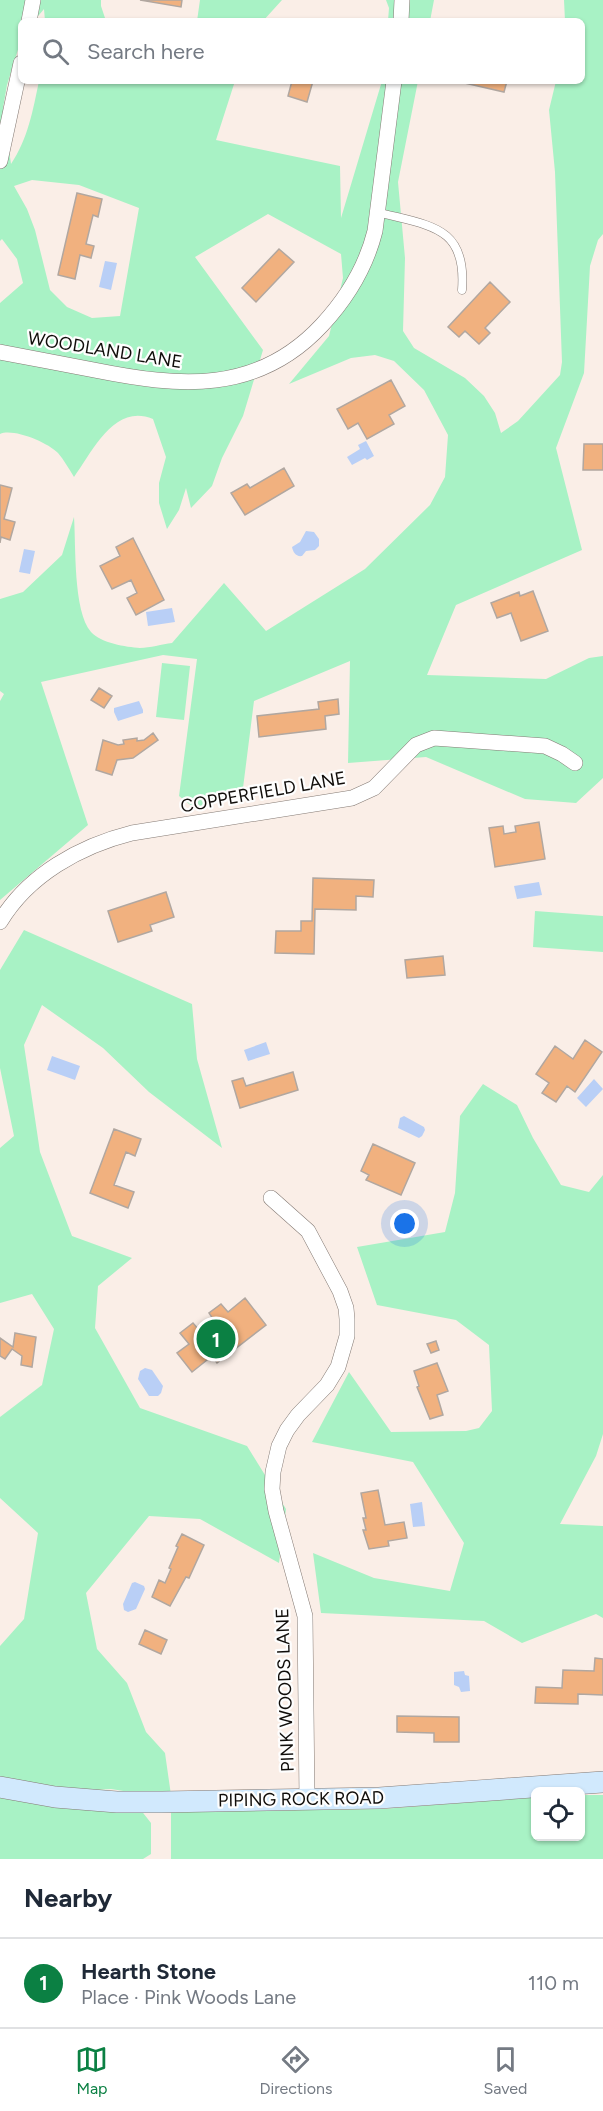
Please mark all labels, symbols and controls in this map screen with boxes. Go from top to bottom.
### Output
search box [18,18,585,84]
icon: search [39,35,72,68]
text: Search here [87,38,205,65]
street label: WOODLAND LANE [26,327,184,373]
street label: COPPERFIELD LANE [179,767,347,817]
your location [390,1209,419,1238]
pin: 1 [196,1316,236,1362]
street label: PINK WOODS LANE [271,1608,299,1772]
street label: PIPING ROCK ROAD [218,1787,384,1811]
map controls [531,1787,585,1841]
button: locate [531,1787,585,1841]
text: Nearby [24,1882,112,1914]
text: Hearth Stone [81,1958,216,1985]
text: 1 [39,1971,48,1995]
text: 110 m [528,1971,579,1995]
text: Place · Pink Woods Lane [81,1985,296,2009]
tab: Map [75,2043,108,2098]
tab: Directions [259,2043,332,2098]
tab: Saved [483,2043,528,2098]

